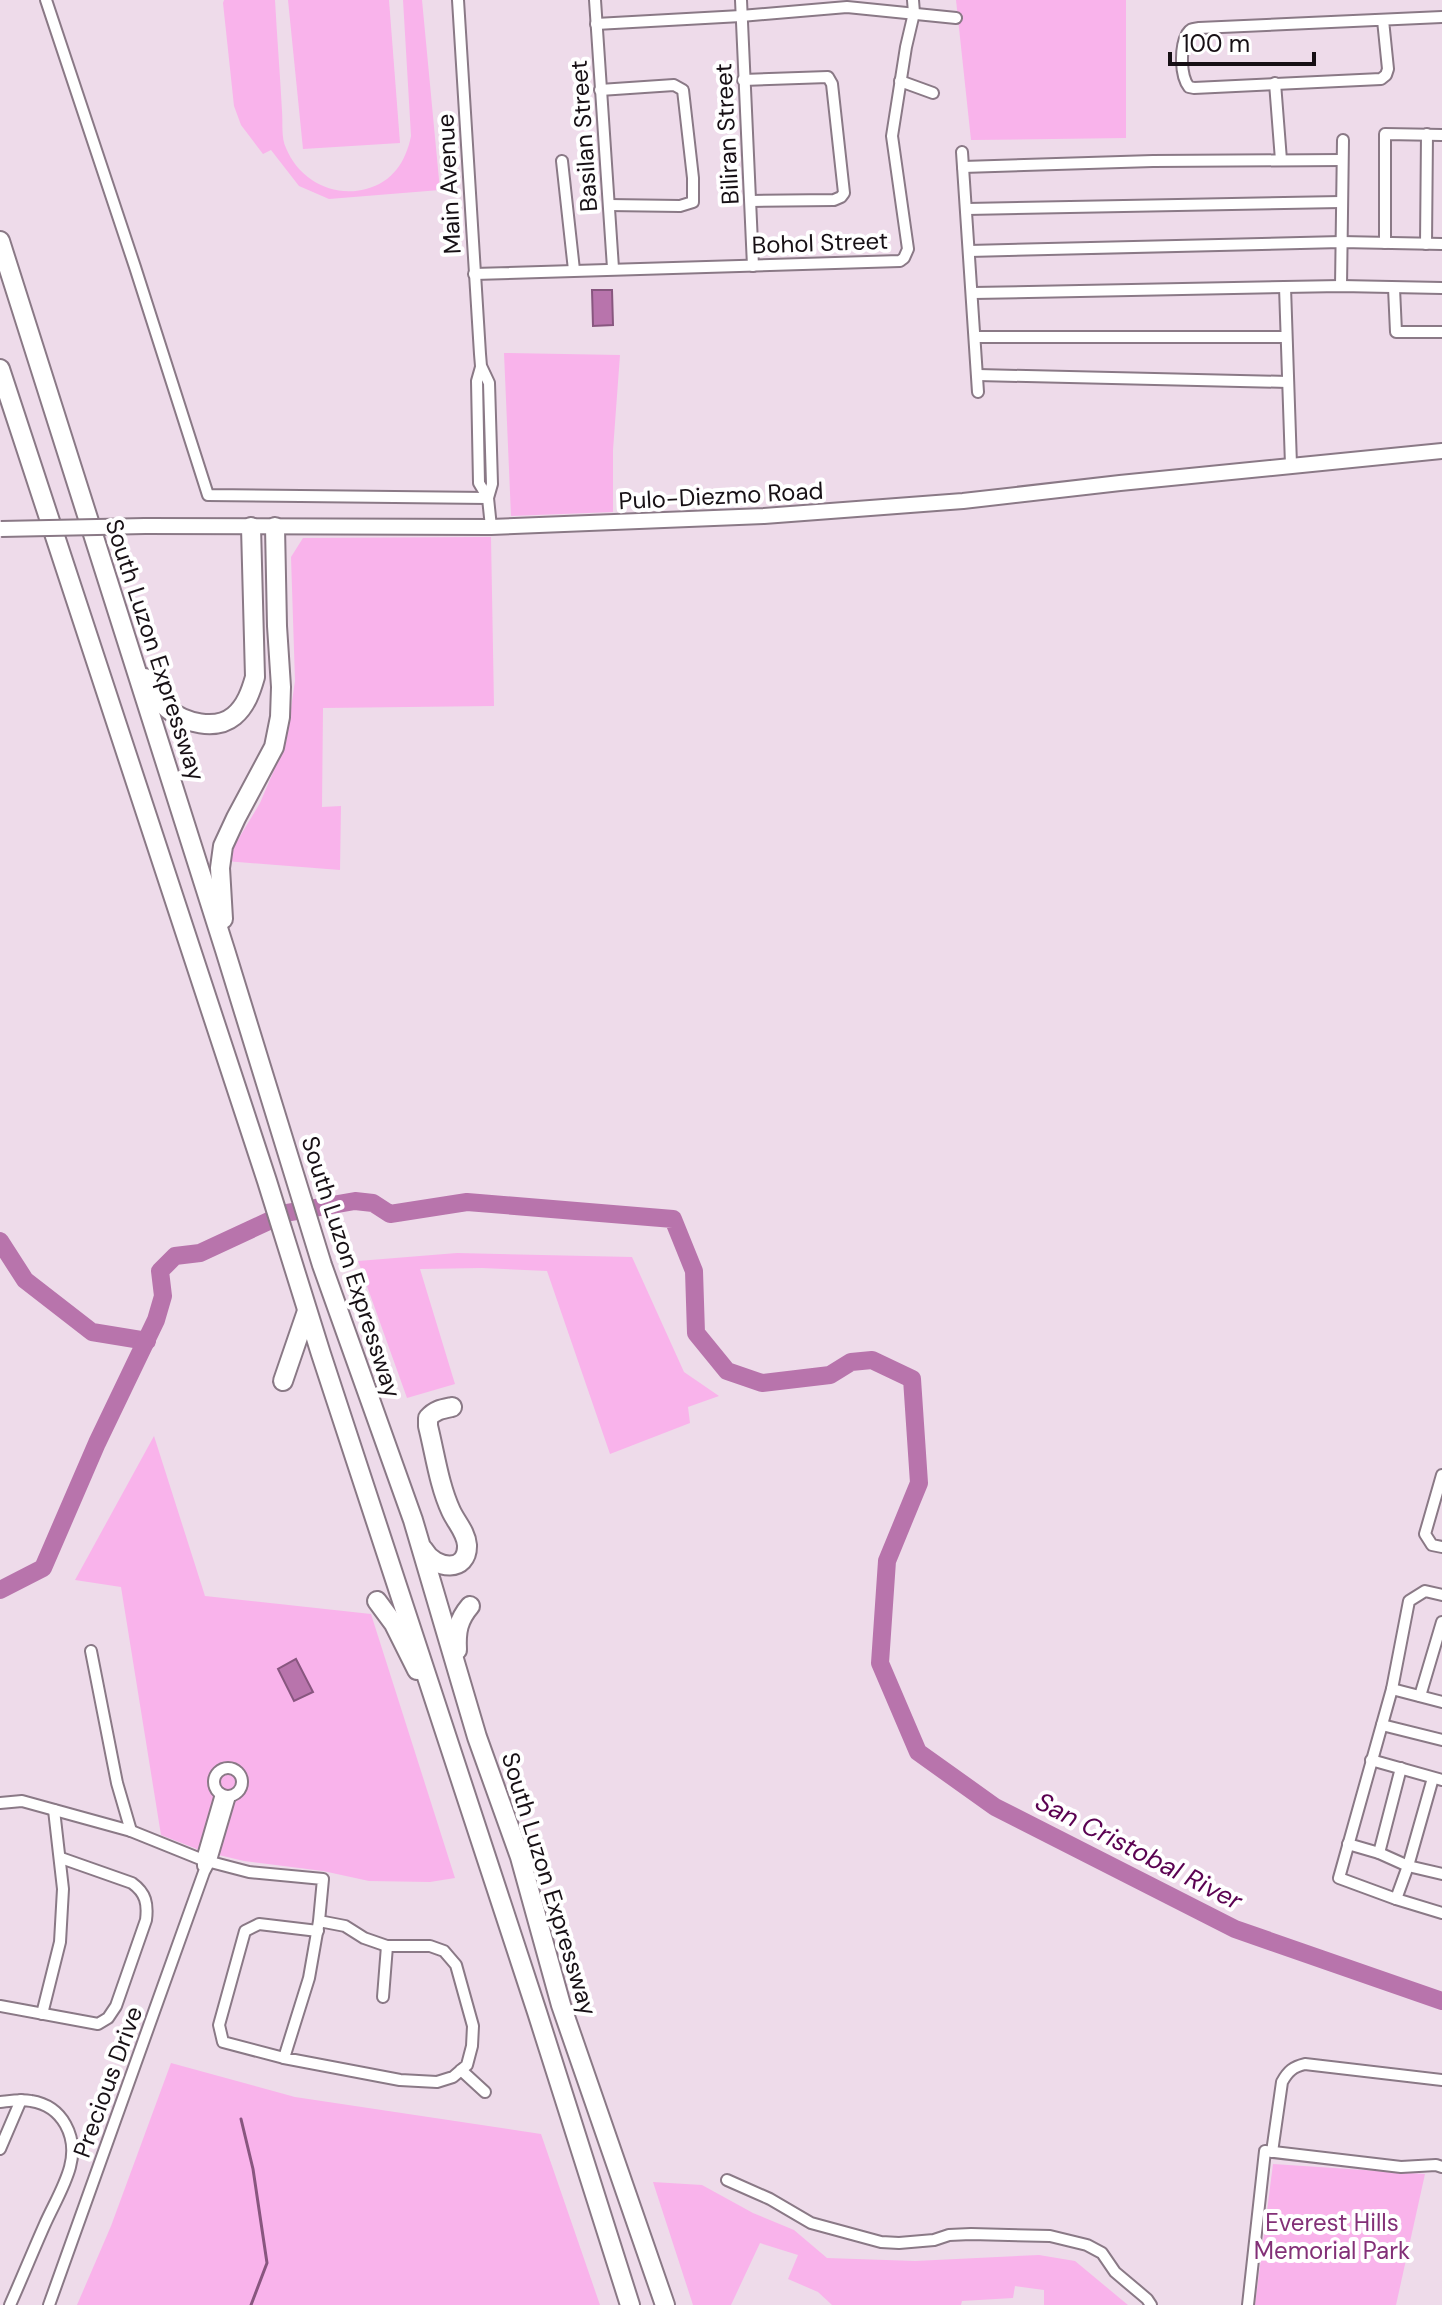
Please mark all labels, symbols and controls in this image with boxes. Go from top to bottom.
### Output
scale bar [1170,16,1314,66]
text: 100 m [1182,28,1250,59]
street label: Basilan Street [563,59,604,213]
street label: Biliran Street [707,63,746,205]
street label: Main Avenue [429,113,468,255]
street label: Bohol Street [751,225,889,260]
street label: Pulo-Diezmo Road [618,475,824,516]
street label: South Luzon Expressway [98,515,212,785]
street label: South Luzon Expressway [294,1132,408,1402]
street label: South Luzon Expressway [495,1749,604,2019]
water label: San Cristobal River [1030,1784,1249,1918]
street label: Precious Drive [66,2002,149,2162]
park label: Everest Hills Memorial Park [1254,2207,1410,2266]

